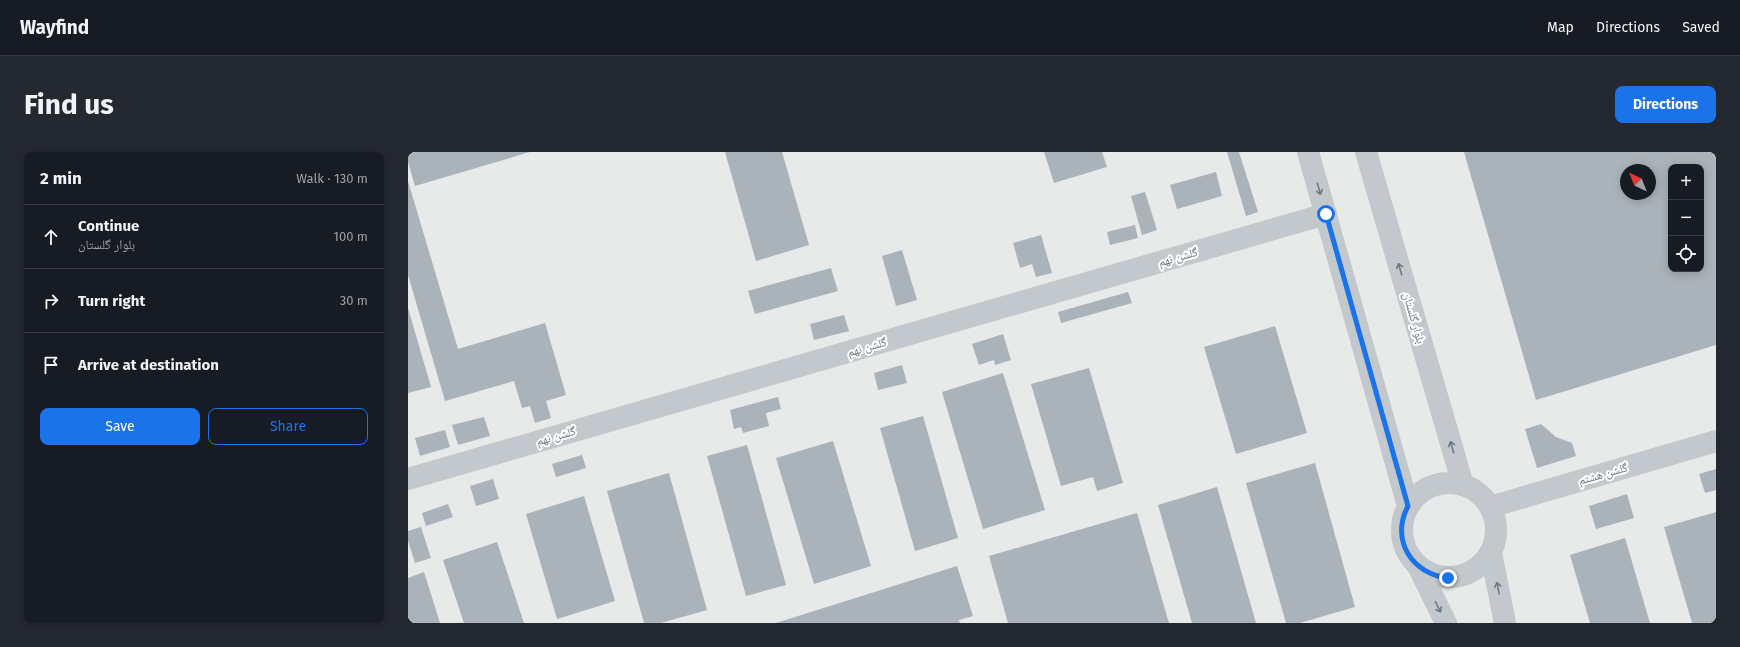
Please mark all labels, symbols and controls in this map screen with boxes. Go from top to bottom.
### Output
text: Wayfind [20,16,89,39]
text: Map [1547,19,1574,36]
text: Directions [1596,19,1660,36]
text: Saved [1682,19,1720,36]
button: Directions [1615,86,1716,123]
text: Find us [24,88,114,121]
north arrow [1620,164,1656,200]
map controls [1668,164,1704,272]
button: + [1668,164,1704,200]
text: 2 min [40,168,82,189]
text: Walk · 130 m [296,171,368,186]
one-way arrow [1316,183,1323,196]
button: − [1668,200,1704,236]
route start [1317,205,1335,223]
text: Continue [78,217,139,235]
icon: ahead [40,226,62,248]
text: 100 m [333,229,368,244]
button: locate [1668,236,1704,272]
text: بلوار گلستان [78,237,135,252]
street label: گلشن نهم [1157,245,1200,270]
one-way arrow [1396,263,1403,276]
icon: right [40,290,62,312]
street label: بلوار گلستان [1400,291,1428,345]
text: Turn right [78,292,145,310]
text: 30 m [340,293,368,308]
street label: گلشن نهم [846,335,889,360]
icon: arrive [40,354,62,376]
text: Arrive at destination [78,356,219,374]
button: Save [40,408,200,445]
button: Share [208,408,368,445]
street label: گلشن نهم [535,424,578,449]
one-way arrow [1448,441,1455,454]
street label: گلشن هشتم [1577,460,1630,489]
route end [1439,569,1457,587]
one-way arrow [1493,582,1501,595]
one-way arrow [1435,601,1442,613]

